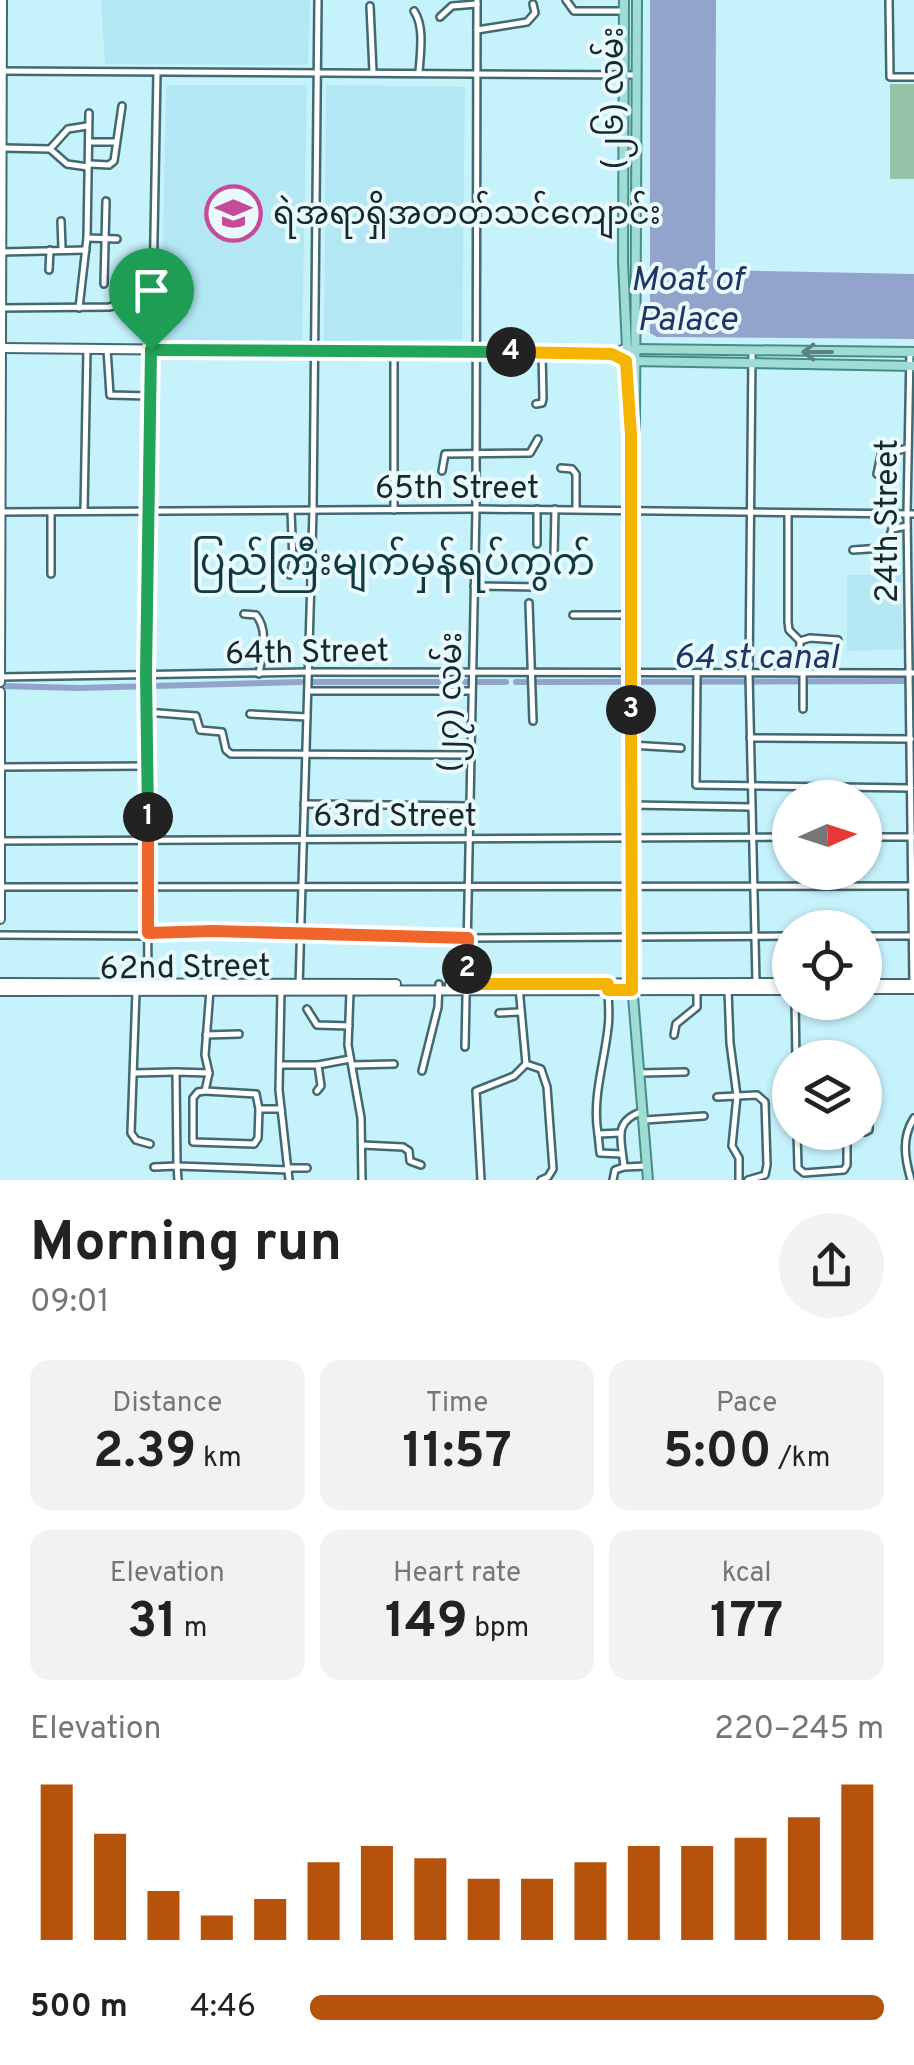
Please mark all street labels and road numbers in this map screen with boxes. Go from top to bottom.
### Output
street label: (၂၆) လမ်း [589,27,638,169]
street label: 24th Street [869,439,909,603]
street label: 65th Street [375,470,539,510]
street label: (၂၇) လမ်း [425,631,476,773]
street label: 64th Street [225,633,389,675]
street label: 63rd Street [313,798,477,838]
street label: 62nd Street [99,948,271,990]

